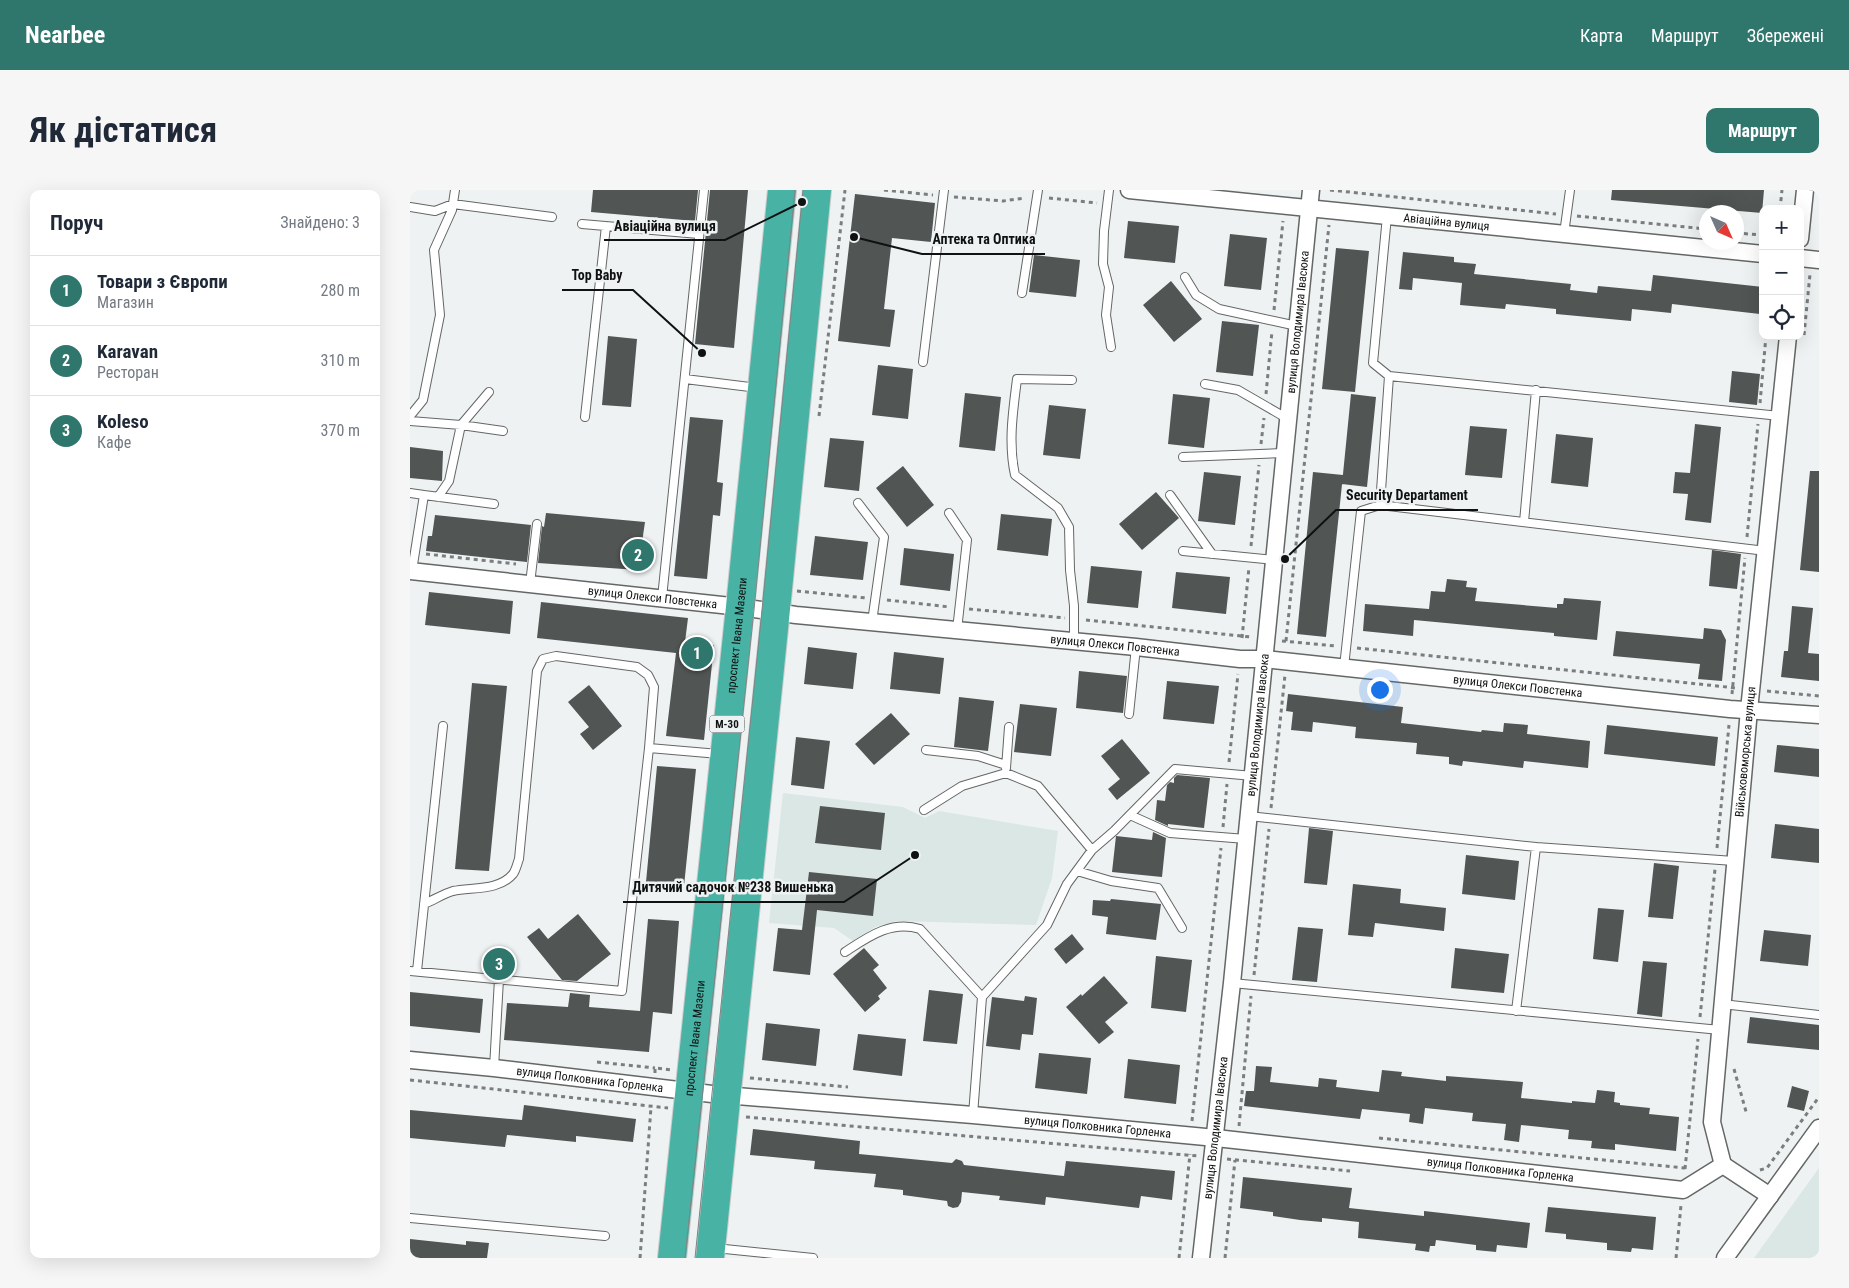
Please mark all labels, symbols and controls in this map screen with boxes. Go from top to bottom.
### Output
text: Nearbee [25,21,105,49]
text: Карта [1580,25,1623,46]
text: Маршрут [1651,25,1719,46]
text: Збережені [1747,25,1824,46]
button: Маршрут [1706,108,1819,153]
text: Як дістатися [30,110,217,151]
north arrow [1699,205,1744,250]
map controls [1759,205,1804,340]
button: + [1759,205,1804,250]
text: Поруч [50,211,103,235]
callout: Авіаційна вулиця [604,211,725,240]
street label: Авіаційна вулиця [1403,211,1490,233]
text: Знайдено: 3 [280,213,360,232]
text: Авіаційна вулиця [614,218,716,234]
callout: Аптека та Оптика [922,225,1045,254]
text: Аптека та Оптика [932,231,1036,247]
street label: вулиця Володимира Івасюка [1284,250,1312,394]
button: − [1759,250,1804,295]
callout: Top Baby [562,261,633,290]
text: Top Baby [572,267,623,283]
text: Товари з Європи [97,270,228,293]
text: 1 [62,281,70,300]
text: 280 m [321,281,360,300]
text: Магазин [97,293,154,312]
button: locate [1759,295,1804,340]
text: Karavan [97,340,158,363]
text: 2 [62,351,70,370]
text: 310 m [321,351,360,370]
text: Ресторан [97,363,159,382]
text: Koleso [97,410,149,433]
text: 3 [62,421,70,440]
text: 370 m [321,421,360,440]
text: Кафе [97,433,131,452]
callout: Security Departament [1336,481,1478,510]
text: Security Departament [1346,487,1468,503]
pin: 2 [622,536,654,574]
street label: проспект Івана Мазепи [724,577,750,694]
street label: вулиця Олекси Повстенка [587,583,718,611]
street label: вулиця Олекси Повстенка [1050,632,1181,659]
pin: 1 [681,634,713,672]
street label: вулиця Володимира Івасюка [1244,653,1272,797]
street label: вулиця Олекси Повстенка [1452,672,1583,700]
your location [1367,677,1393,703]
street label: Військовоморська вулиця [1732,686,1758,818]
road number: М-30 [710,716,744,732]
callout: Дитячий садочок №238 Вишенька [623,873,844,902]
text: Дитячий садочок №238 Вишенька [632,879,834,895]
pin: 3 [483,945,515,983]
street label: проспект Івана Мазепи [682,980,708,1097]
street label: вулиця Володимира Івасюка [1201,1056,1231,1200]
street label: вулиця Полковника Горленка [516,1064,664,1095]
street label: вулиця Полковника Горленка [1023,1113,1172,1141]
street label: вулиця Полковника Горленка [1426,1155,1575,1185]

